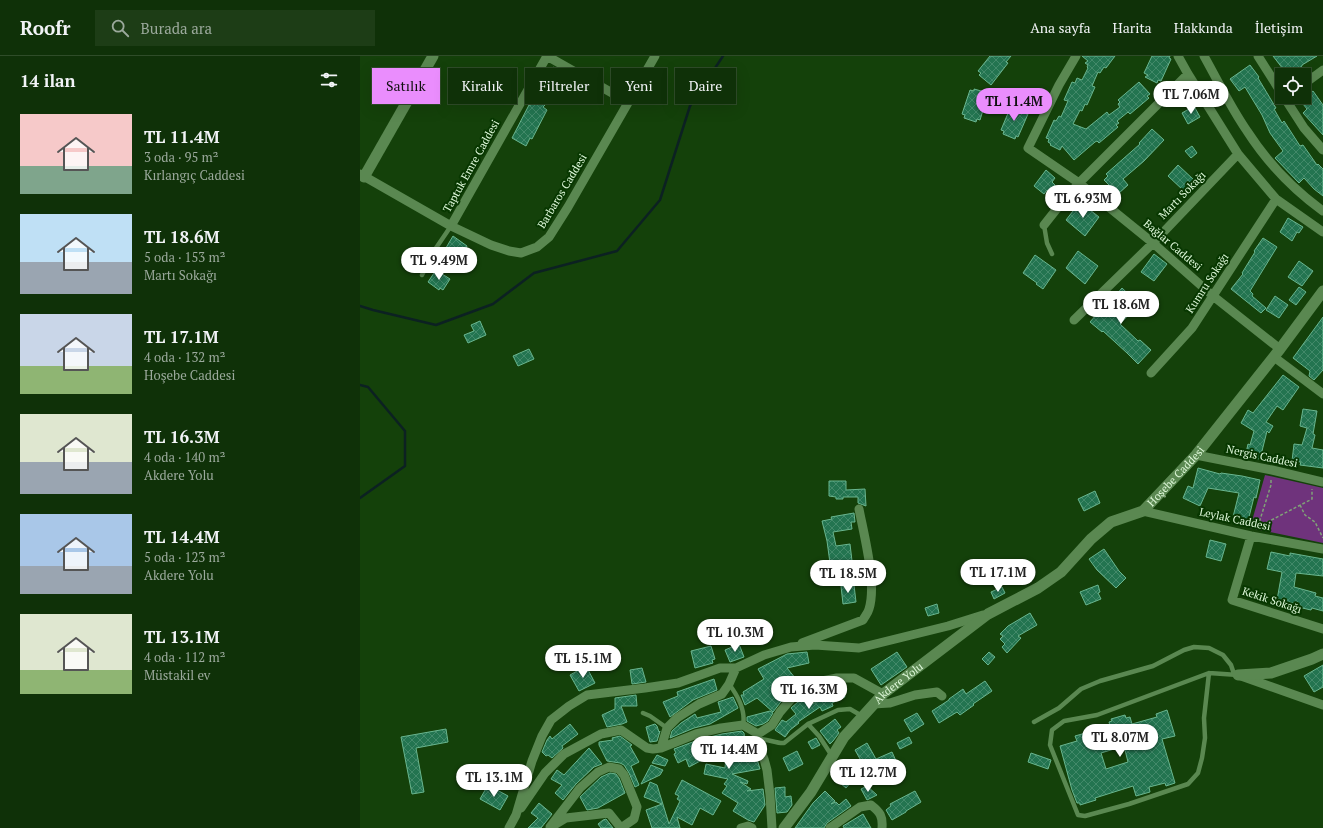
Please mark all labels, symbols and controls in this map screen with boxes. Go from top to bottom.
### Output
search box [95,10,375,46]
text: Roofr [20,15,71,40]
icon: search [109,17,131,39]
text: Burada ara [141,18,212,38]
text: Ana sayfa [1030,18,1091,37]
text: Harita [1113,18,1152,37]
text: Hakkında [1174,18,1233,37]
text: İletişim [1255,18,1303,37]
chip: Satılık [372,68,440,104]
chip: Kiralık [448,68,517,104]
chip: Filtreler [525,68,603,104]
chip: Yeni [611,68,667,104]
chip: Daire [675,68,736,104]
map controls [1275,68,1311,104]
button: locate [1275,68,1311,104]
text: 14 ilan [20,69,76,92]
icon: filters [318,69,340,91]
pin: TL 7.06M [1150,81,1232,115]
text: TL 7.06M [1162,85,1220,103]
pin: TL 11.4M [973,88,1055,122]
text: TL 11.4M [985,92,1043,110]
street label: Taptuk Emre Caddesi [440,117,502,215]
text: TL 11.4M [144,125,220,148]
icon: home [52,130,100,178]
text: 3 oda · 95 m² [144,148,218,166]
street label: Barbaros Caddesi [534,151,590,231]
text: Kırlangıç Caddesi [144,166,245,184]
street label: Martı Sokağı [1156,168,1208,222]
pin: TL 6.93M [1042,185,1124,219]
text: TL 6.93M [1054,189,1112,207]
street label: Bağlar Caddesi [1141,216,1205,274]
text: TL 18.6M [144,225,220,248]
icon: home [52,230,100,278]
pin: TL 9.49M [398,247,480,281]
text: 5 oda · 153 m² [144,248,225,266]
street label: Kumru Sokağı [1182,250,1232,316]
text: TL 9.49M [410,251,468,269]
text: Martı Sokağı [144,266,217,284]
pin: TL 18.6M [1080,291,1162,325]
text: TL 18.6M [1092,295,1150,313]
text: TL 17.1M [144,325,219,348]
icon: home [52,330,100,378]
text: 4 oda · 132 m² [144,348,225,366]
text: Hoşebe Caddesi [144,366,235,384]
text: TL 16.3M [144,425,220,448]
icon: home [52,430,100,478]
street label: Nergis Caddesi [1225,442,1299,470]
street label: Hoşebe Caddesi [1144,443,1207,509]
text: 4 oda · 140 m² [144,448,225,466]
text: Akdere Yolu [144,466,214,484]
street label: Leylak Caddesi [1198,505,1272,533]
text: TL 14.4M [144,525,220,548]
icon: home [52,530,100,578]
text: 5 oda · 123 m² [144,548,225,566]
pin: TL 17.1M [957,559,1039,593]
pin: TL 18.5M [807,560,889,594]
text: TL 17.1M [969,563,1027,581]
text: TL 18.5M [819,564,877,582]
text: Akdere Yolu [144,566,214,584]
street label: Kekik Sokağı [1240,584,1304,616]
pin: TL 10.3M [694,619,776,653]
text: TL 10.3M [706,623,764,641]
text: TL 13.1M [144,625,220,648]
icon: home [52,630,100,678]
pin: TL 15.1M [542,645,624,679]
text: 4 oda · 112 m² [144,648,225,666]
text: TL 15.1M [554,649,612,667]
street label: Akdere Yolu [871,659,926,707]
text: Müstakil ev [144,666,210,684]
pin: TL 16.3M [768,676,850,710]
text: TL 16.3M [780,680,838,698]
pin: TL 8.07M [1079,724,1161,758]
text: TL 8.07M [1091,728,1149,746]
pin: TL 14.4M [688,736,770,770]
text: TL 14.4M [700,740,758,758]
pin: TL 12.7M [827,759,909,793]
text: TL 12.7M [839,763,897,781]
pin: TL 13.1M [453,764,535,798]
text: TL 13.1M [465,768,523,786]

